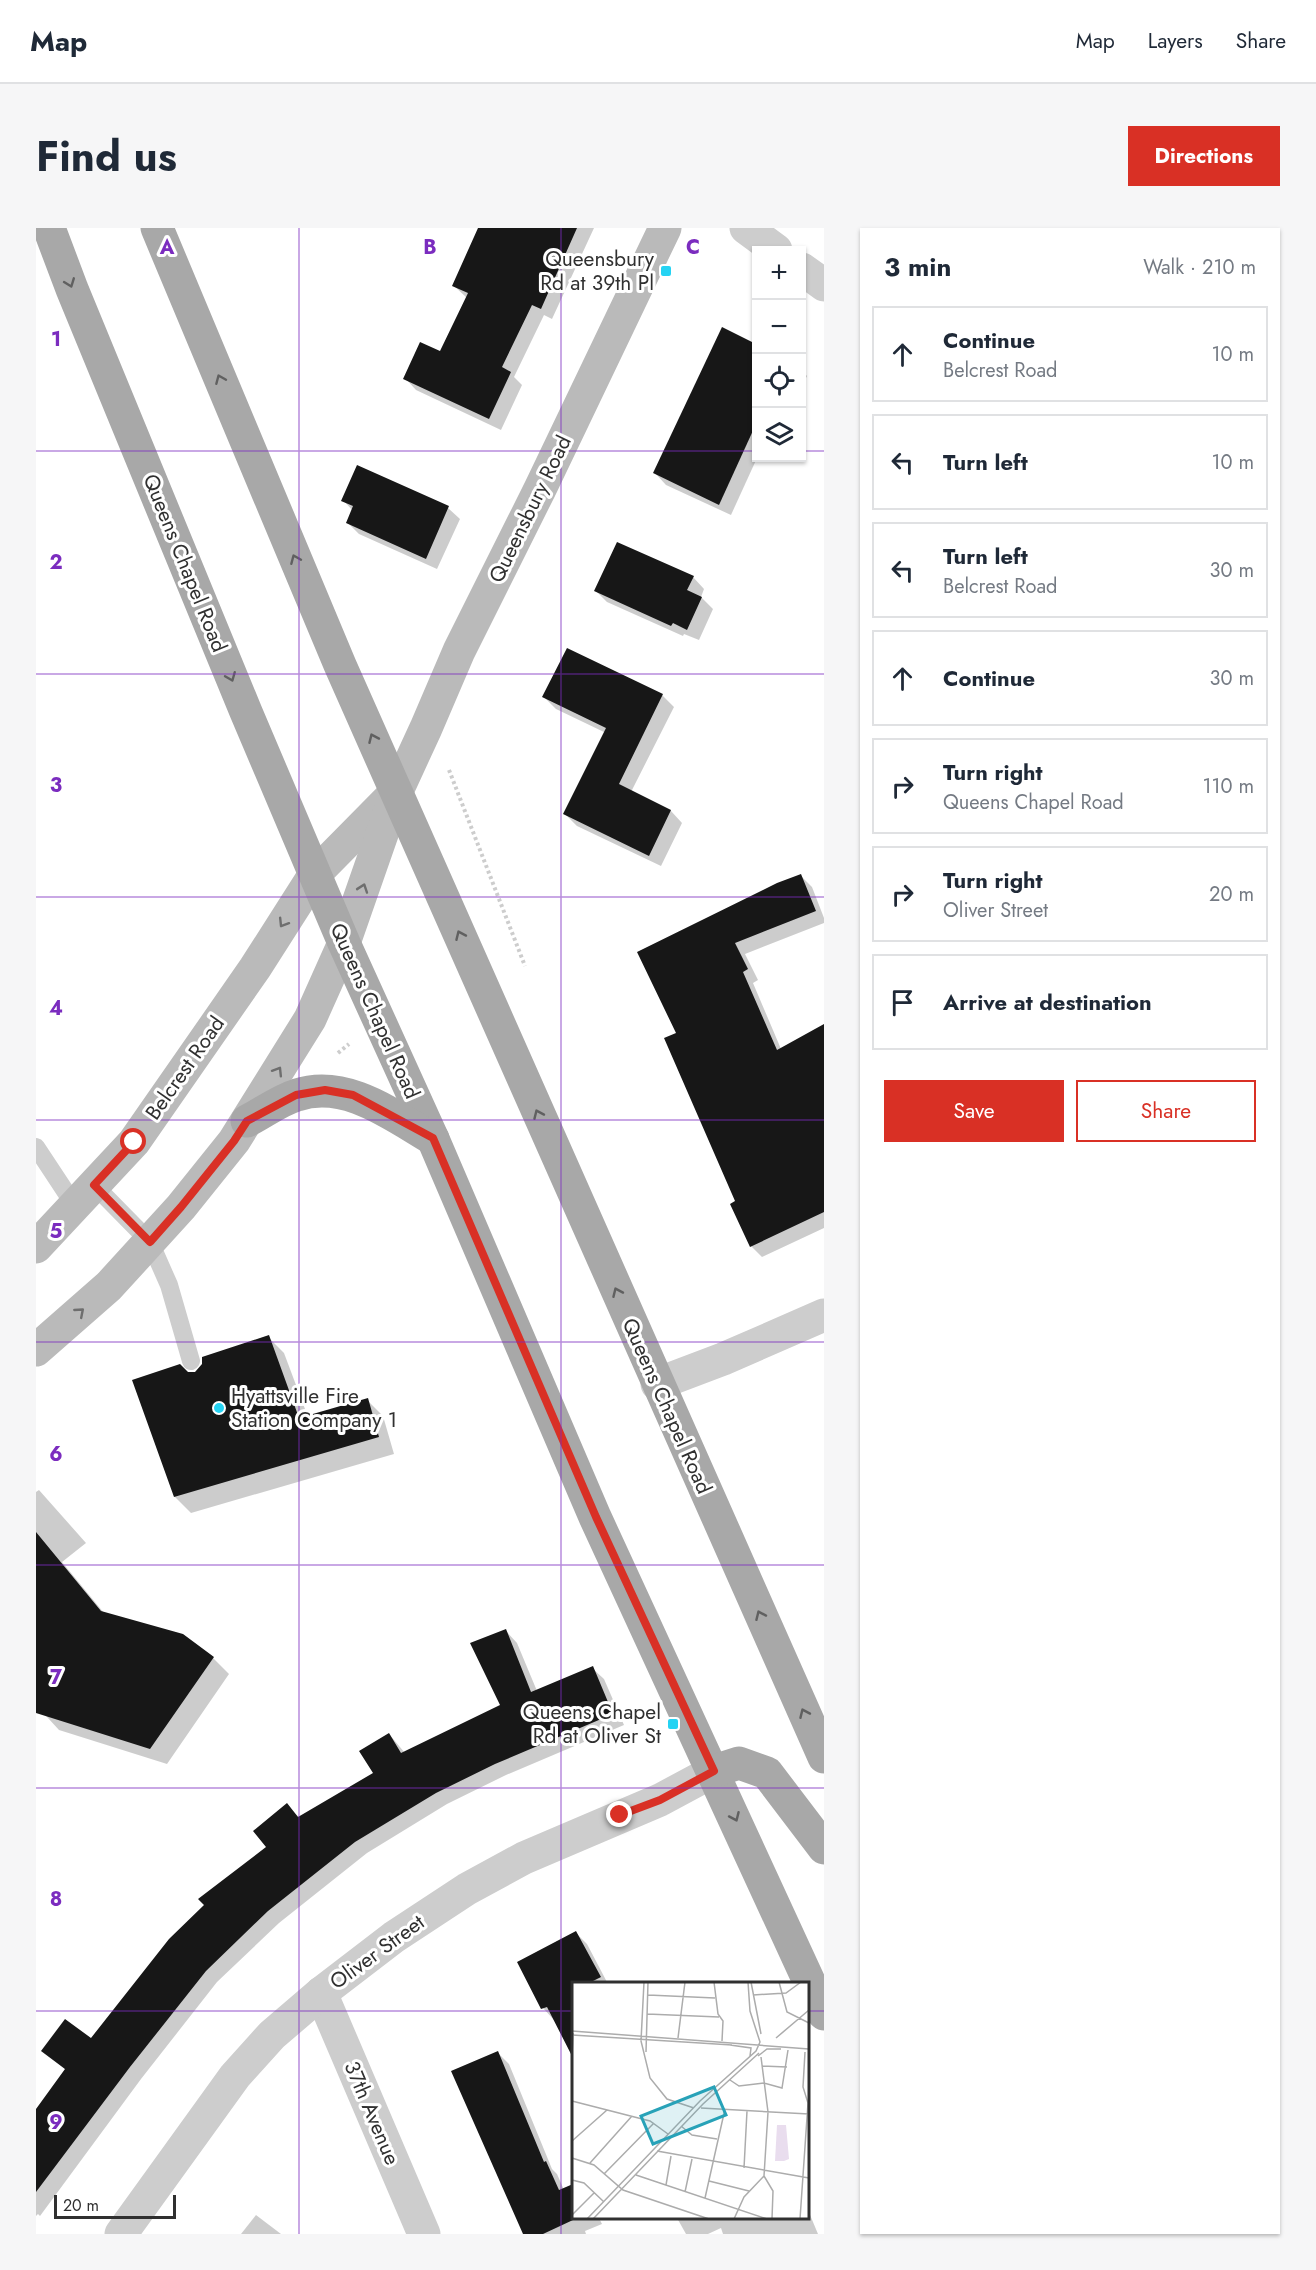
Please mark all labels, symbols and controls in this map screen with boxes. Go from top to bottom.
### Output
text: Map [30,21,87,62]
text: Map [1076,26,1115,56]
text: Layers [1148,26,1203,56]
text: Share [1236,26,1286,56]
text: Find us [36,126,177,187]
button: Directions [1128,126,1280,186]
text: A [159,233,175,262]
text: B [423,233,437,262]
text: C [686,233,700,262]
place label: Queensbury Rd at 39th Pl [540,244,655,298]
map controls [752,246,806,462]
button: + [752,246,806,300]
text: 3 min [884,248,951,286]
text: Walk · 210 m [1143,253,1256,282]
marker: Queensbury Rd at 39th Pl [659,264,673,278]
one-way arrow [62,277,75,288]
button: − [752,300,806,354]
text: Continue [943,324,1035,356]
text: 1 [51,325,61,354]
icon: ahead [886,338,919,371]
text: 10 m [1211,340,1254,369]
button: locate [752,354,806,408]
text: Belcrest Road [943,356,1057,385]
one-way arrow [215,374,227,385]
button: layers [752,408,806,462]
street label: Queensbury Road [481,430,579,588]
icon: left [886,446,919,479]
text: Turn left [943,446,1028,478]
text: 10 m [1211,448,1254,477]
street label: Queens Chapel Road [136,469,234,657]
text: Turn left [943,540,1028,572]
text: 2 [49,548,63,577]
one-way arrow [290,554,302,565]
icon: left [886,554,919,587]
text: 30 m [1209,556,1254,585]
text: Belcrest Road [943,572,1057,601]
icon: ahead [886,662,919,695]
text: Continue [943,662,1035,694]
text: 30 m [1209,664,1254,693]
one-way arrow [224,671,236,682]
one-way arrow [368,733,380,744]
text: Turn right [943,756,1043,788]
icon: right [886,770,919,803]
text: 3 [50,771,62,800]
text: 110 m [1202,772,1254,801]
text: Queens Chapel Road [943,788,1124,817]
text: Turn right [943,864,1043,896]
icon: right [886,878,919,911]
text: 20 m [1209,880,1254,909]
one-way arrow [356,883,368,894]
text: Oliver Street [943,896,1048,925]
one-way arrow [279,917,291,927]
street label: Queens Chapel Road [323,918,427,1104]
one-way arrow [455,930,467,941]
icon: arrive [886,986,919,1019]
text: Arrive at destination [943,986,1152,1018]
text: 4 [49,994,63,1023]
street label: Belcrest Road [138,1010,232,1126]
one-way arrow [271,1067,283,1077]
button: Save [884,1080,1064,1142]
button: Share [1076,1080,1256,1142]
one-way arrow [533,1109,545,1120]
route start [120,1128,146,1154]
text: 5 [50,1217,63,1246]
one-way arrow [612,1287,624,1298]
one-way arrow [73,1308,84,1319]
street label: Queens Chapel Road [615,1313,719,1499]
place label: Hyattsville Fire Station Company 1 [231,1381,397,1435]
marker: Hyattsville Fire Station Company 1 [212,1401,226,1415]
text: 6 [49,1440,63,1469]
one-way arrow [756,1611,768,1622]
text: 7 [50,1663,63,1692]
place label: Queens Chapel Rd at Oliver St [523,1697,661,1751]
one-way arrow [799,1708,811,1719]
marker: Queens Chapel Rd at Oliver St [666,1717,680,1731]
route end [606,1801,632,1827]
one-way arrow [727,1811,739,1822]
text: 8 [50,1885,62,1914]
street label: Oliver Street [324,1907,430,1997]
inset map [572,1982,809,2219]
street label: 37th Avenue [337,2057,407,2170]
text: 9 [49,2108,63,2137]
scale bar [54,2192,176,2220]
text: 20 m [63,2194,99,2217]

